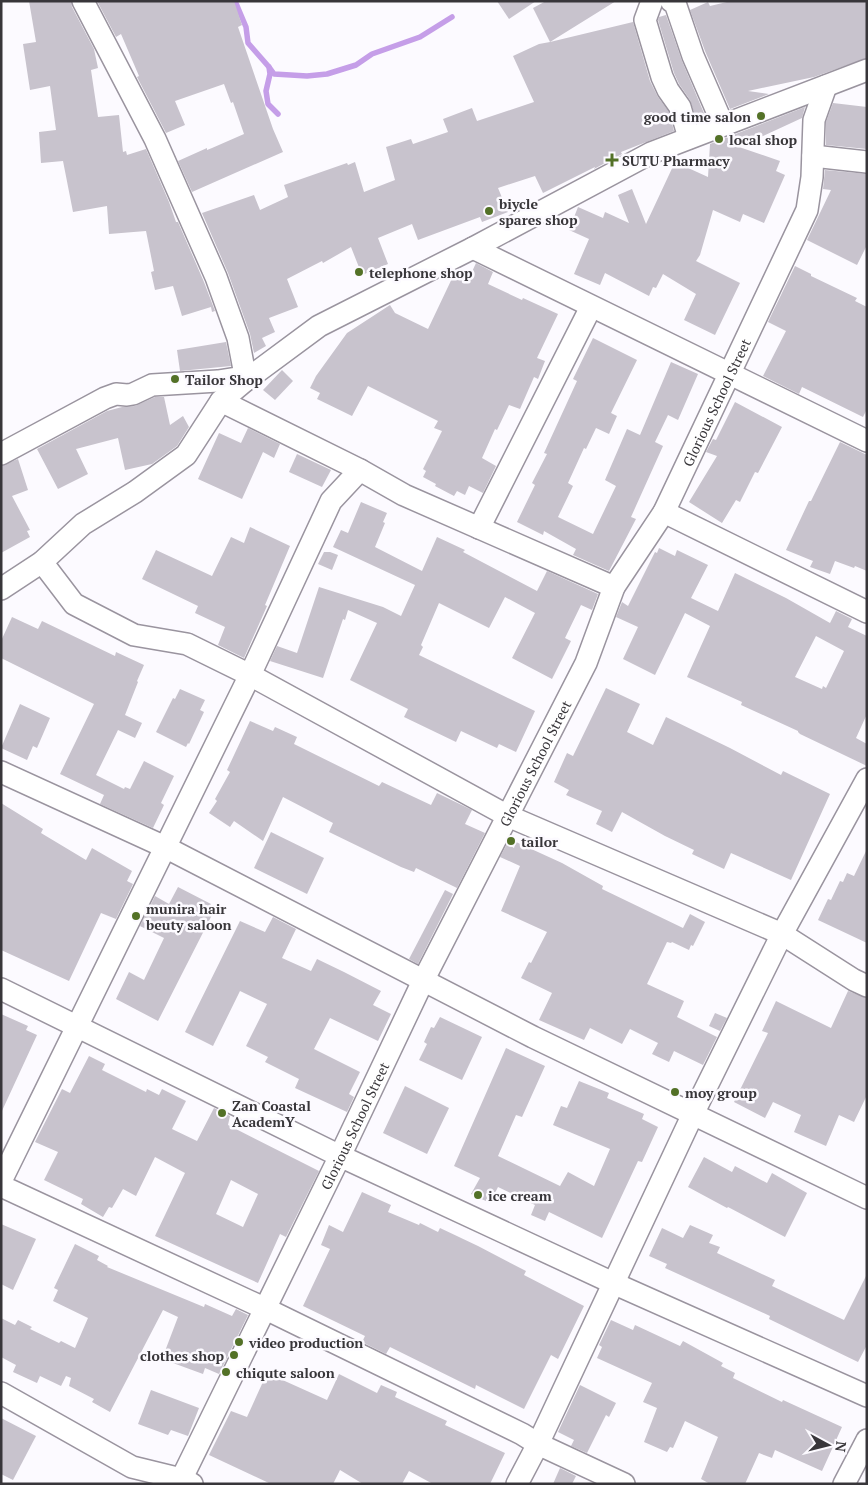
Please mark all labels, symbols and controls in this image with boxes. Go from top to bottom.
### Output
place label: good time salon [644,107,751,126]
marker: good time salon [755,110,767,122]
place label: local shop [729,130,798,149]
marker: local shop [713,133,725,145]
place label: SUTU Pharmacy [622,151,730,170]
marker: SUTU Pharmacy [606,154,618,166]
place label: biycle spares shop [498,194,578,229]
marker: biycle spares shop [483,205,495,217]
place label: telephone shop [369,263,473,282]
marker: telephone shop [353,266,365,278]
street label: Glorious School Street [678,335,755,469]
place label: Tailor Shop [185,370,263,389]
marker: Tailor Shop [169,373,181,385]
street label: Glorious School Street [495,696,575,829]
place label: tailor [521,832,558,851]
marker: tailor [505,835,517,847]
place label: munira hair beuty saloon [145,899,232,934]
marker: munira hair beuty saloon [130,910,142,922]
street label: Glorious School Street [316,1058,393,1193]
place label: moy group [685,1083,757,1102]
marker: moy group [669,1086,681,1098]
place label: Zan Coastal AcademY [232,1096,311,1131]
marker: Zan Coastal AcademY [216,1107,228,1119]
place label: ice cream [488,1186,552,1205]
marker: ice cream [472,1189,484,1201]
place label: video production [248,1333,363,1352]
marker: video production [233,1336,245,1348]
place label: clothes shop [140,1346,224,1365]
marker: clothes shop [228,1349,240,1361]
place label: chiqute saloon [236,1363,335,1382]
marker: chiqute saloon [220,1366,232,1378]
north arrow [803,1420,853,1470]
text: N [831,1440,851,1453]

